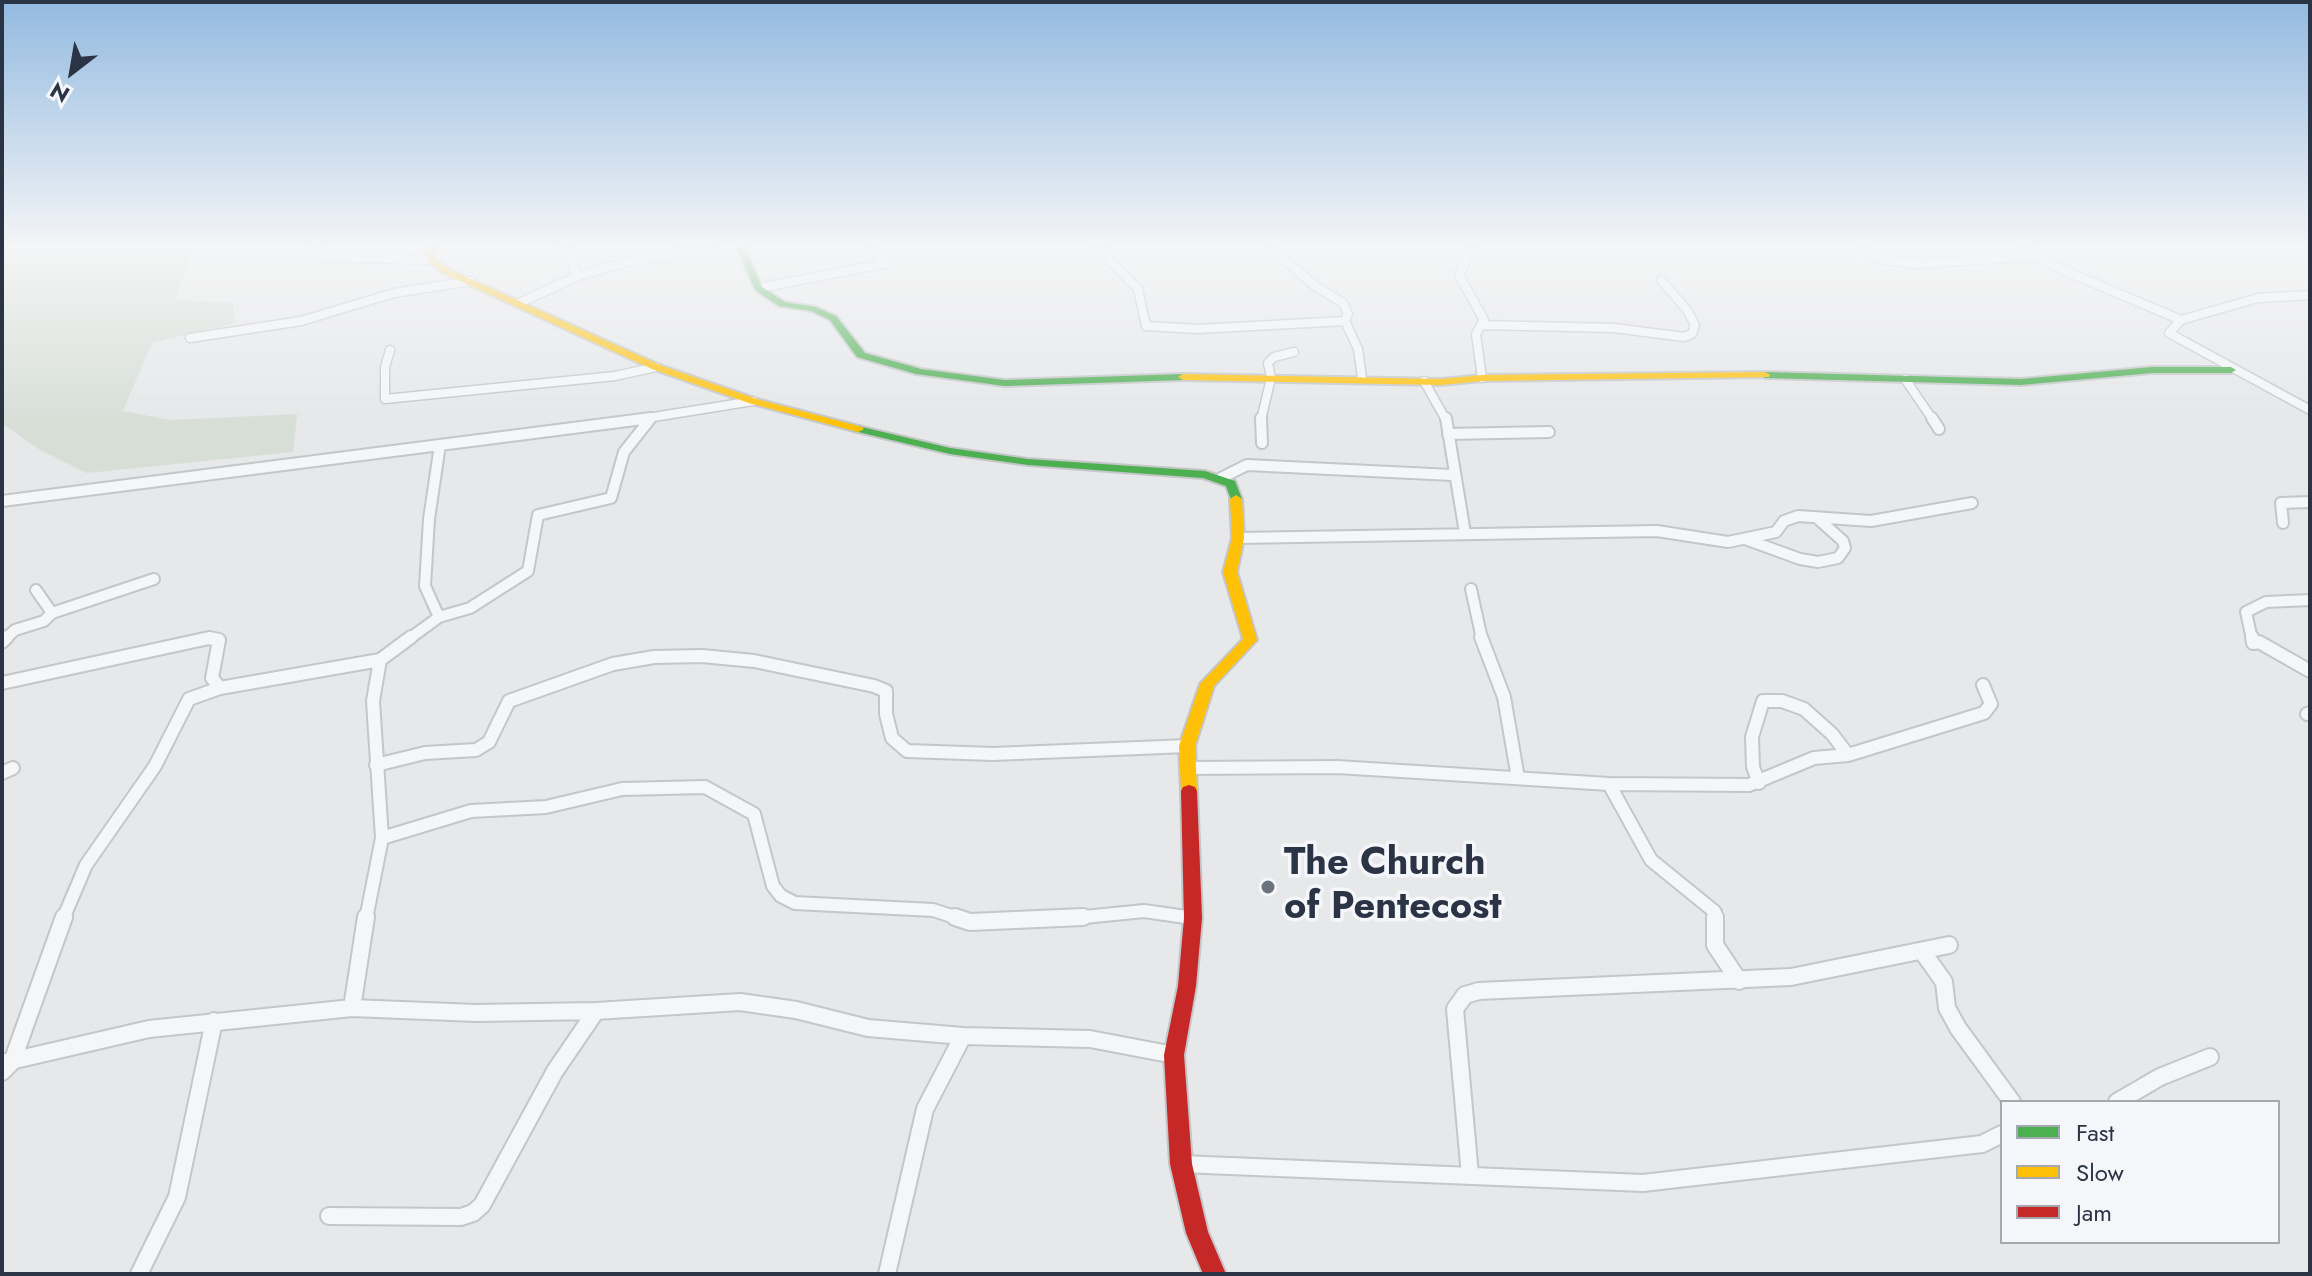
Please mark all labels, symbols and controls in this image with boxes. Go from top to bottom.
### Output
north arrow [32,32,112,112]
text: N [44,74,75,111]
place label: The Church of Pentecost [1284,842,1502,932]
marker: The Church of Pentecost [1259,878,1277,896]
legend [2000,1100,2280,1244]
text: Fast [2076,1115,2114,1150]
text: Slow [2076,1155,2124,1190]
text: Jam [2076,1195,2112,1230]

